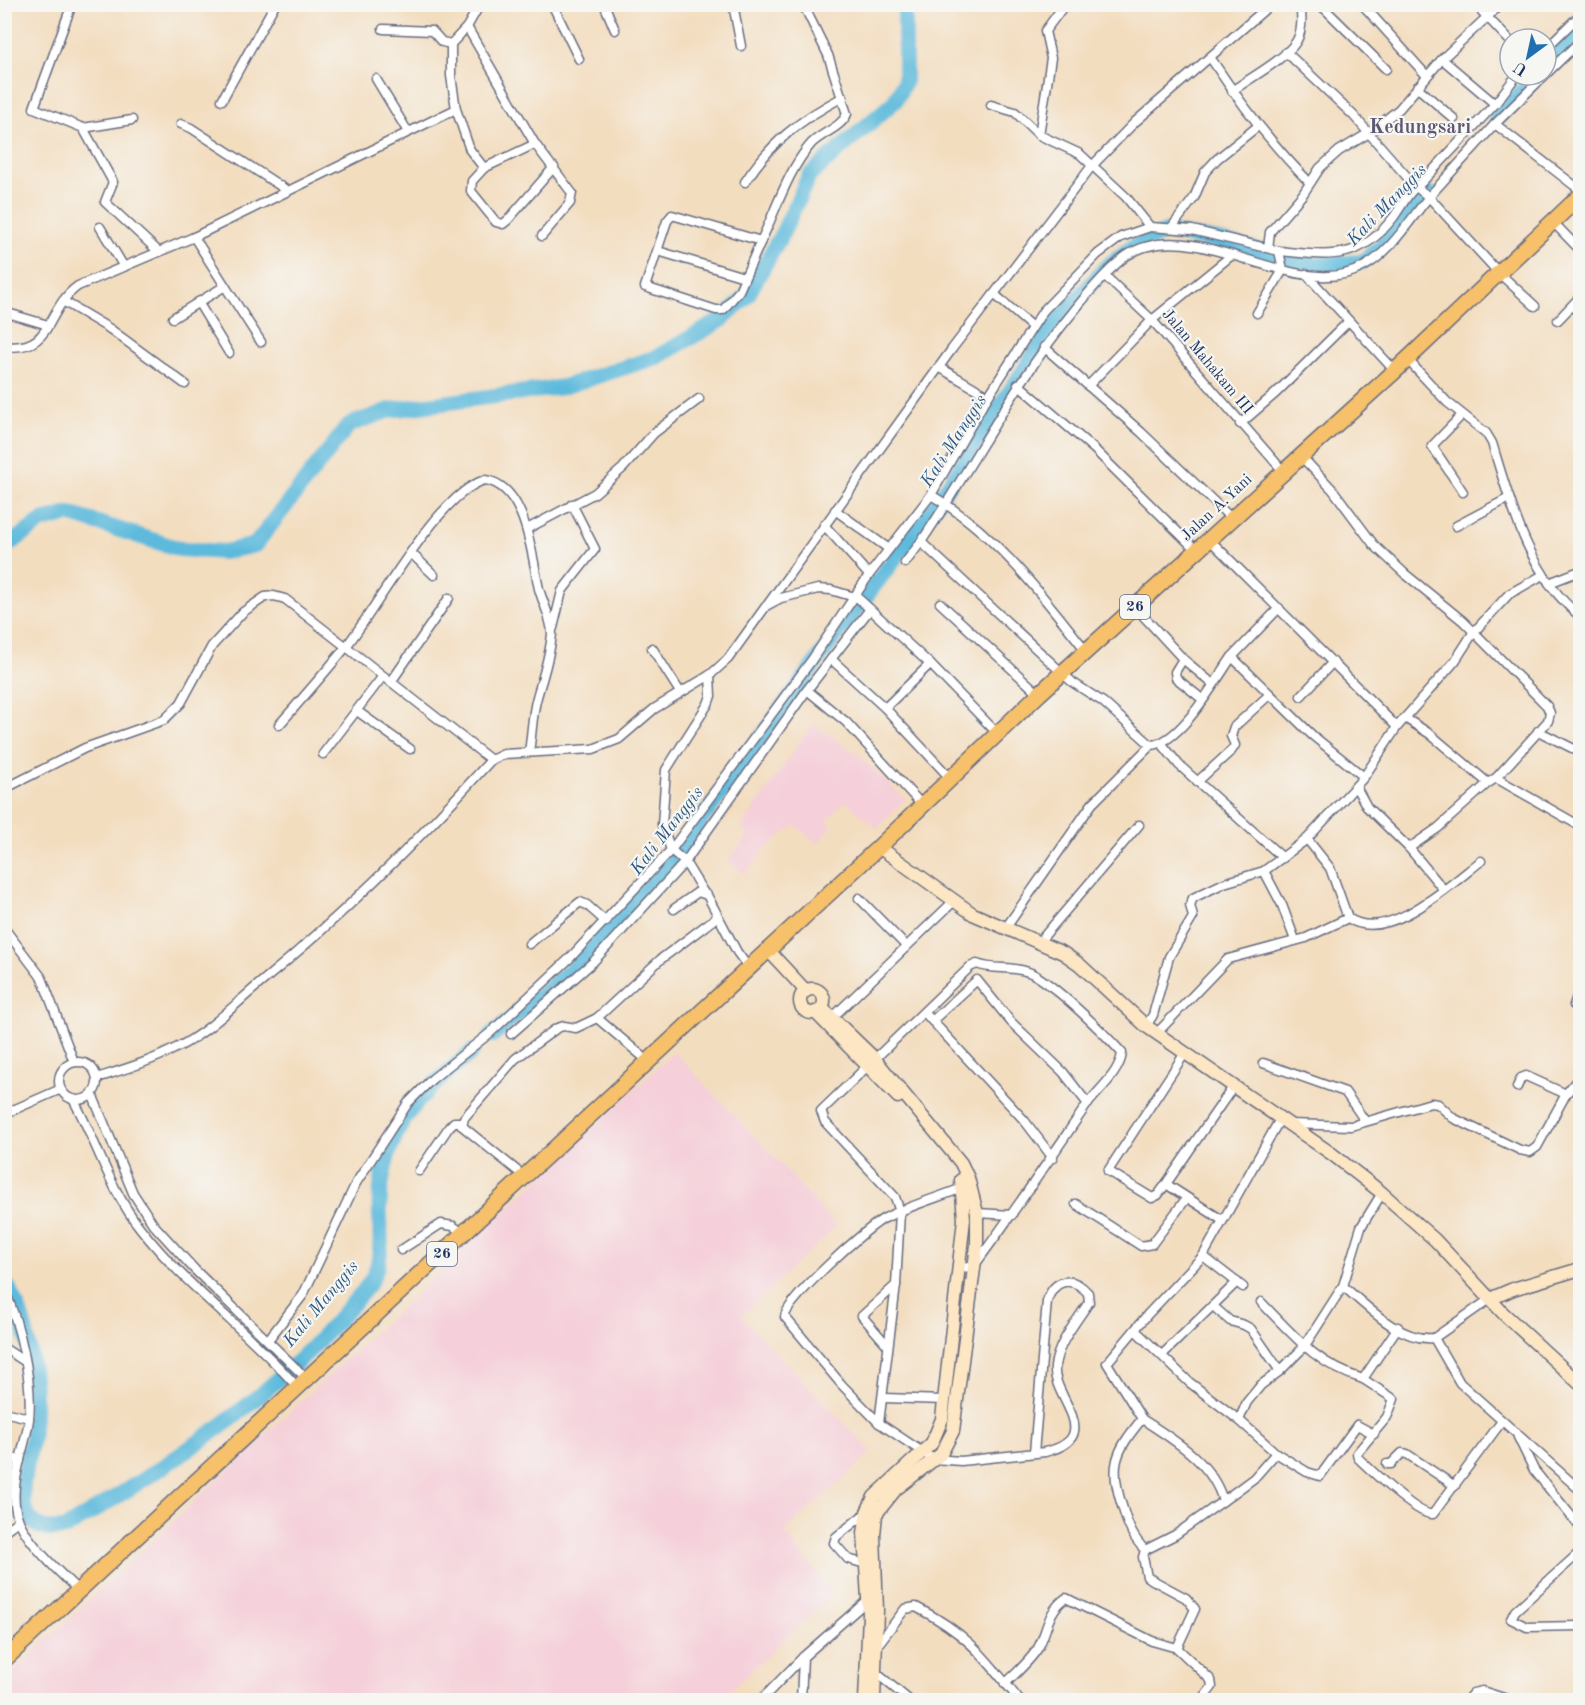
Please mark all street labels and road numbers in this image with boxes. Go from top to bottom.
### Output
street label: Jalan Mahakam III [1158,306,1256,418]
street label: Jalan A.Yani [1179,471,1255,545]
road number: 26 [1120,595,1150,619]
road number: 26 [427,1242,457,1266]

